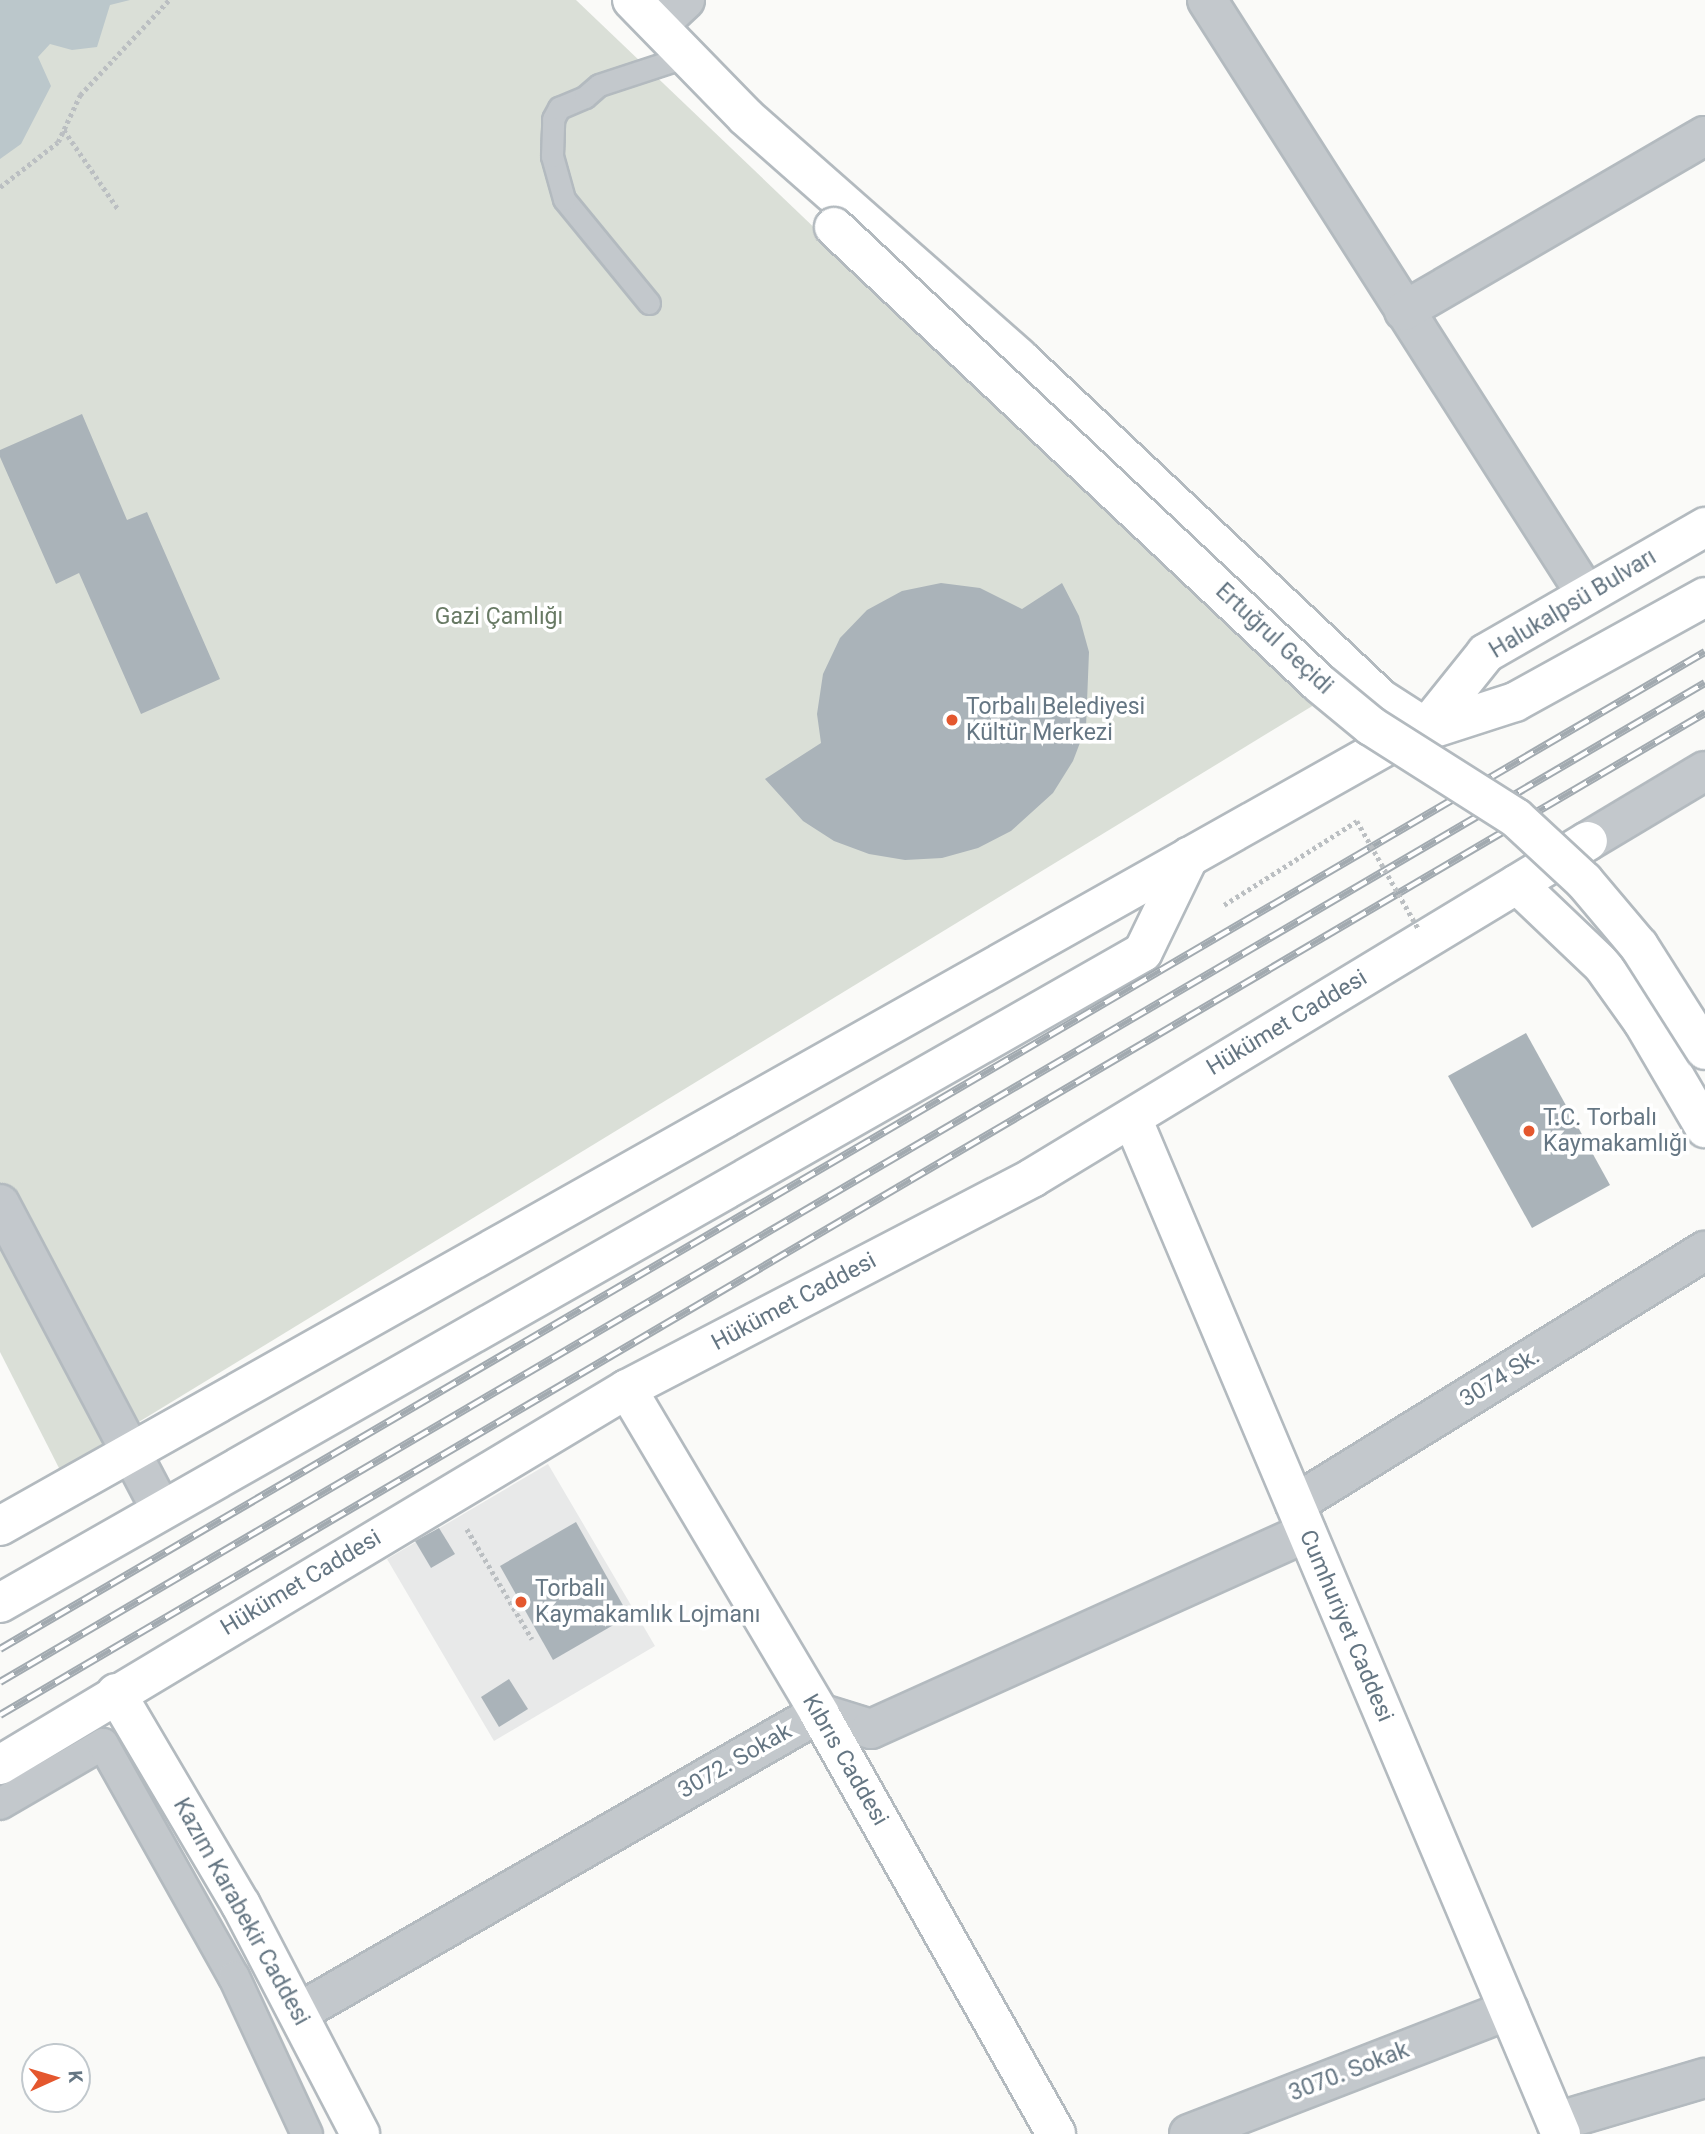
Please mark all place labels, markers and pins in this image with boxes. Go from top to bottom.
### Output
place label: Torbalı Belediyesi Kültür Merkezi [966,693,1145,747]
marker: Torbalı Belediyesi Kültür Merkezi [944,712,960,728]
place label: T.C. Torbalı Kaymakamlığı [1543,1104,1688,1158]
marker: T.C. Torbalı Kaymakamlığı [1521,1123,1537,1139]
place label: Torbalı Kaymakamlık Lojmanı [535,1575,760,1629]
marker: Torbalı Kaymakamlık Lojmanı [513,1594,529,1610]

